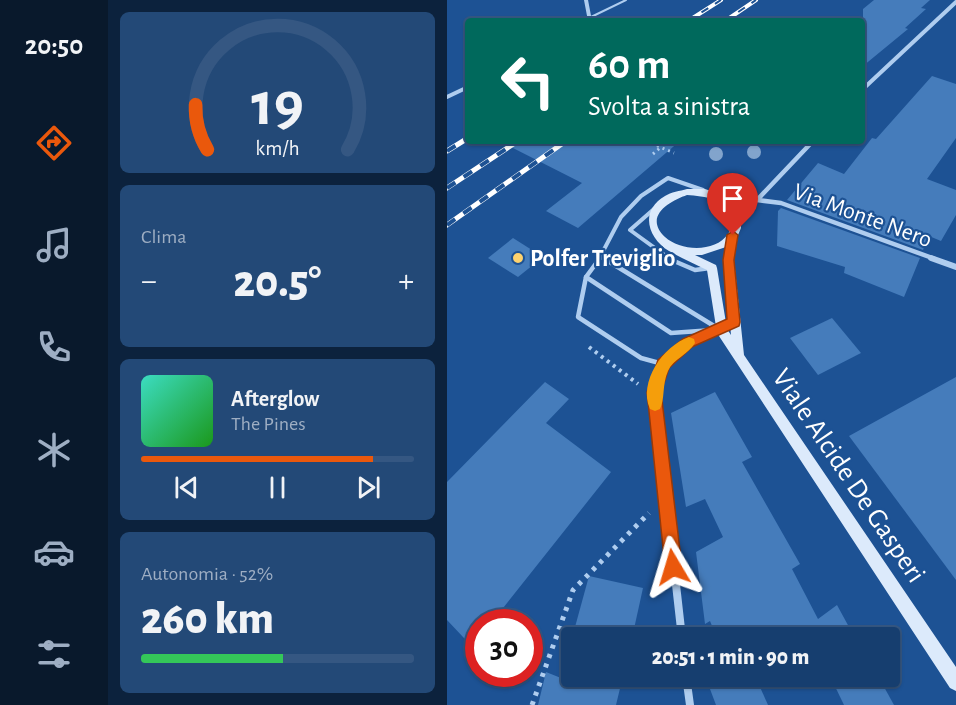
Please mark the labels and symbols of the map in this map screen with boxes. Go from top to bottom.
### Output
pin [707,173,758,235]
street label: Via Monte Nero [790,180,935,252]
place label: Polfer Treviglio [530,247,676,271]
marker: Polfer Treviglio [511,251,525,265]
street label: Viale Alcide De Gasperi [767,364,930,588]
position arrow [641,535,705,599]
speed limit sign: 30 [465,609,543,687]

